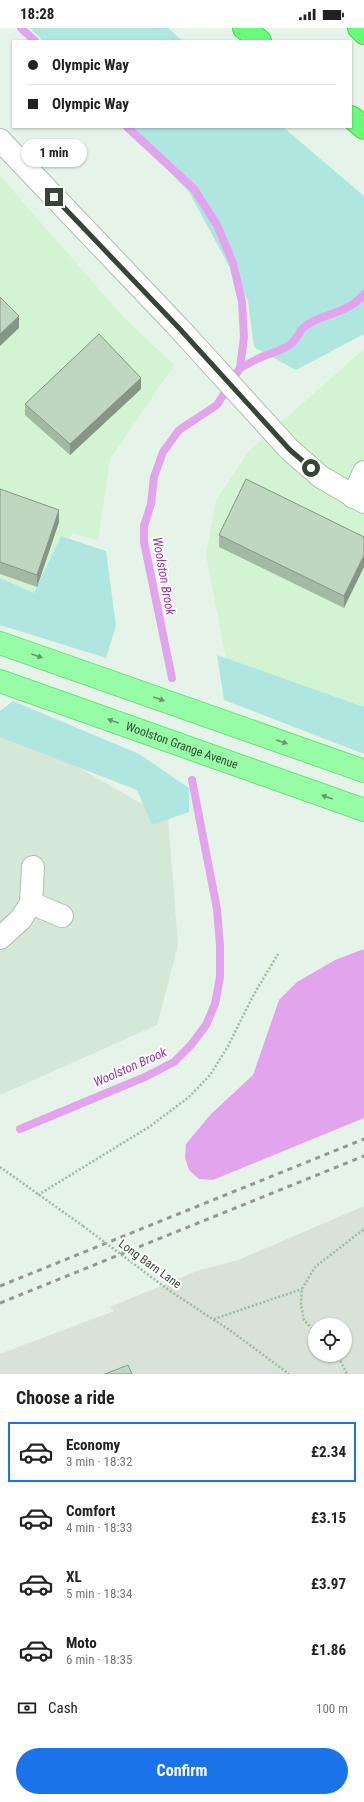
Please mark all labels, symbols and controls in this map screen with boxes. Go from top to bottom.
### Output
text: 18:28 [20,5,54,23]
text: Olympic Way [52,56,129,74]
text: Olympic Way [52,95,129,113]
callout: 1 min [21,139,87,167]
text: 1 min [40,145,68,160]
route end [45,188,63,206]
route start [302,459,320,477]
water label: Woolston Brook [150,536,178,616]
one-way arrow [31,653,43,659]
one-way arrow [154,696,166,702]
one-way arrow [106,717,118,723]
street label: Woolston Grange Avenue [124,719,240,772]
one-way arrow [276,740,288,746]
one-way arrow [321,794,333,800]
water label: Woolston Brook [91,1044,169,1090]
street label: Long Barn Lane [116,1237,184,1292]
map controls [308,1318,352,1362]
button: locate [308,1318,352,1362]
text: Choose a ride [16,1387,115,1408]
icon: car [18,1434,54,1470]
text: Economy [66,1436,120,1454]
text: £2.34 [311,1443,346,1461]
text: 3 min · 18:32 [66,1454,132,1469]
icon: car [18,1500,54,1536]
text: Comfort [66,1502,115,1520]
text: £3.15 [311,1509,346,1527]
text: 4 min · 18:33 [66,1520,132,1535]
icon: car [18,1566,54,1602]
text: XL [66,1568,82,1586]
text: £3.97 [311,1575,346,1593]
text: 5 min · 18:34 [66,1586,132,1601]
icon: car [18,1632,54,1668]
text: Moto [66,1634,97,1652]
text: £1.86 [311,1641,346,1659]
text: 6 min · 18:35 [66,1652,132,1667]
icon: cash [16,1697,38,1719]
text: Cash [48,1699,78,1717]
text: 100 m [316,1701,348,1716]
button: Confirm [16,1748,348,1794]

